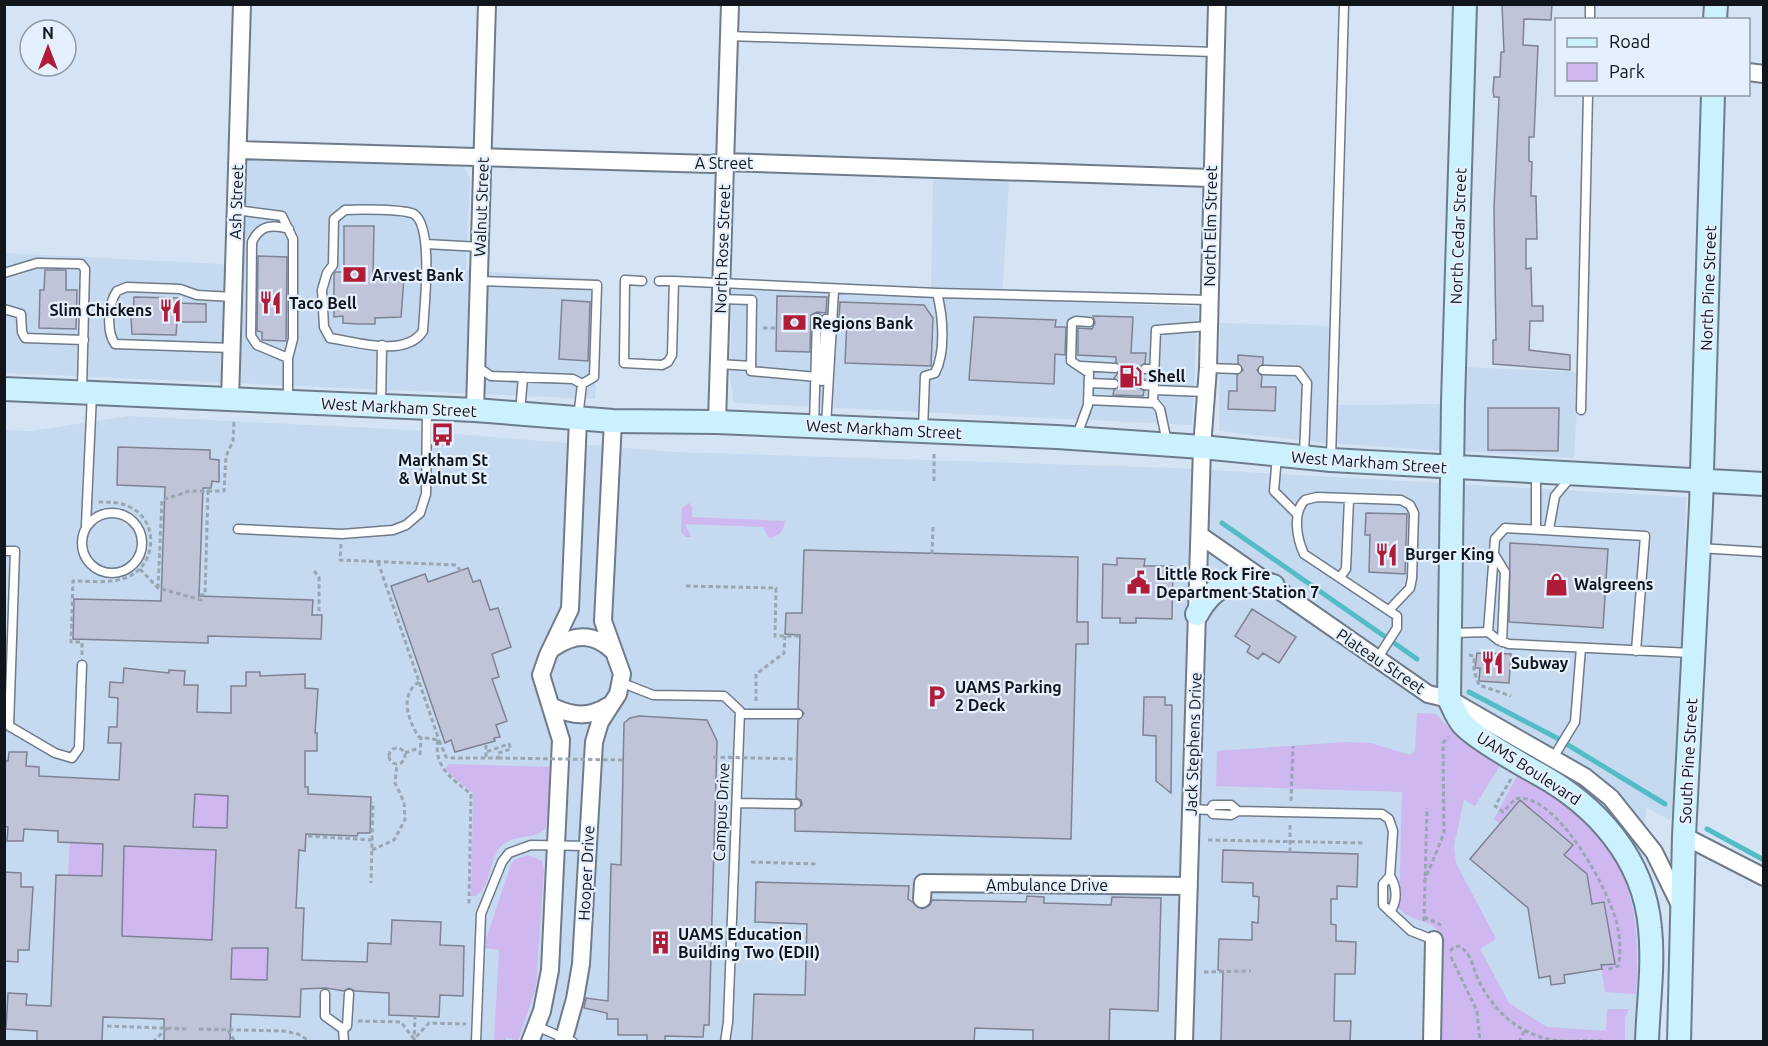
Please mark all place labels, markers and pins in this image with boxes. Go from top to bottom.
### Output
bank icon: Arvest Bank [341,262,367,288]
place label: Arvest Bank [372,266,464,284]
restaurant icon: Taco Bell [258,290,284,316]
place label: Taco Bell [289,294,357,312]
restaurant icon: Slim Chickens [157,297,183,323]
place label: Slim Chickens [50,301,152,319]
bank icon: Regions Bank [781,310,807,336]
place label: Regions Bank [812,314,913,332]
fuel station icon: Shell [1117,363,1143,389]
place label: Shell [1148,367,1186,385]
bus stop icon: Markham St & Walnut St [430,422,456,448]
place label: Markham St & Walnut St [398,451,488,487]
restaurant icon: Burger King [1374,541,1400,567]
place label: Burger King [1405,545,1495,563]
place label: Little Rock Fire Department Station 7 [1156,565,1319,601]
public building icon: Little Rock Fire Department Station 7 [1125,570,1151,596]
shop icon: Walgreens [1543,571,1569,597]
place label: Walgreens [1574,575,1653,593]
restaurant icon: Subway [1480,650,1506,676]
place label: Subway [1511,654,1569,672]
place label: UAMS Parking 2 Deck [955,678,1062,714]
parking icon: UAMS Parking 2 Deck [924,683,950,709]
place label: UAMS Education Building Two (EDII) [678,925,820,962]
building icon: UAMS Education Building Two (EDII) [647,930,673,956]

